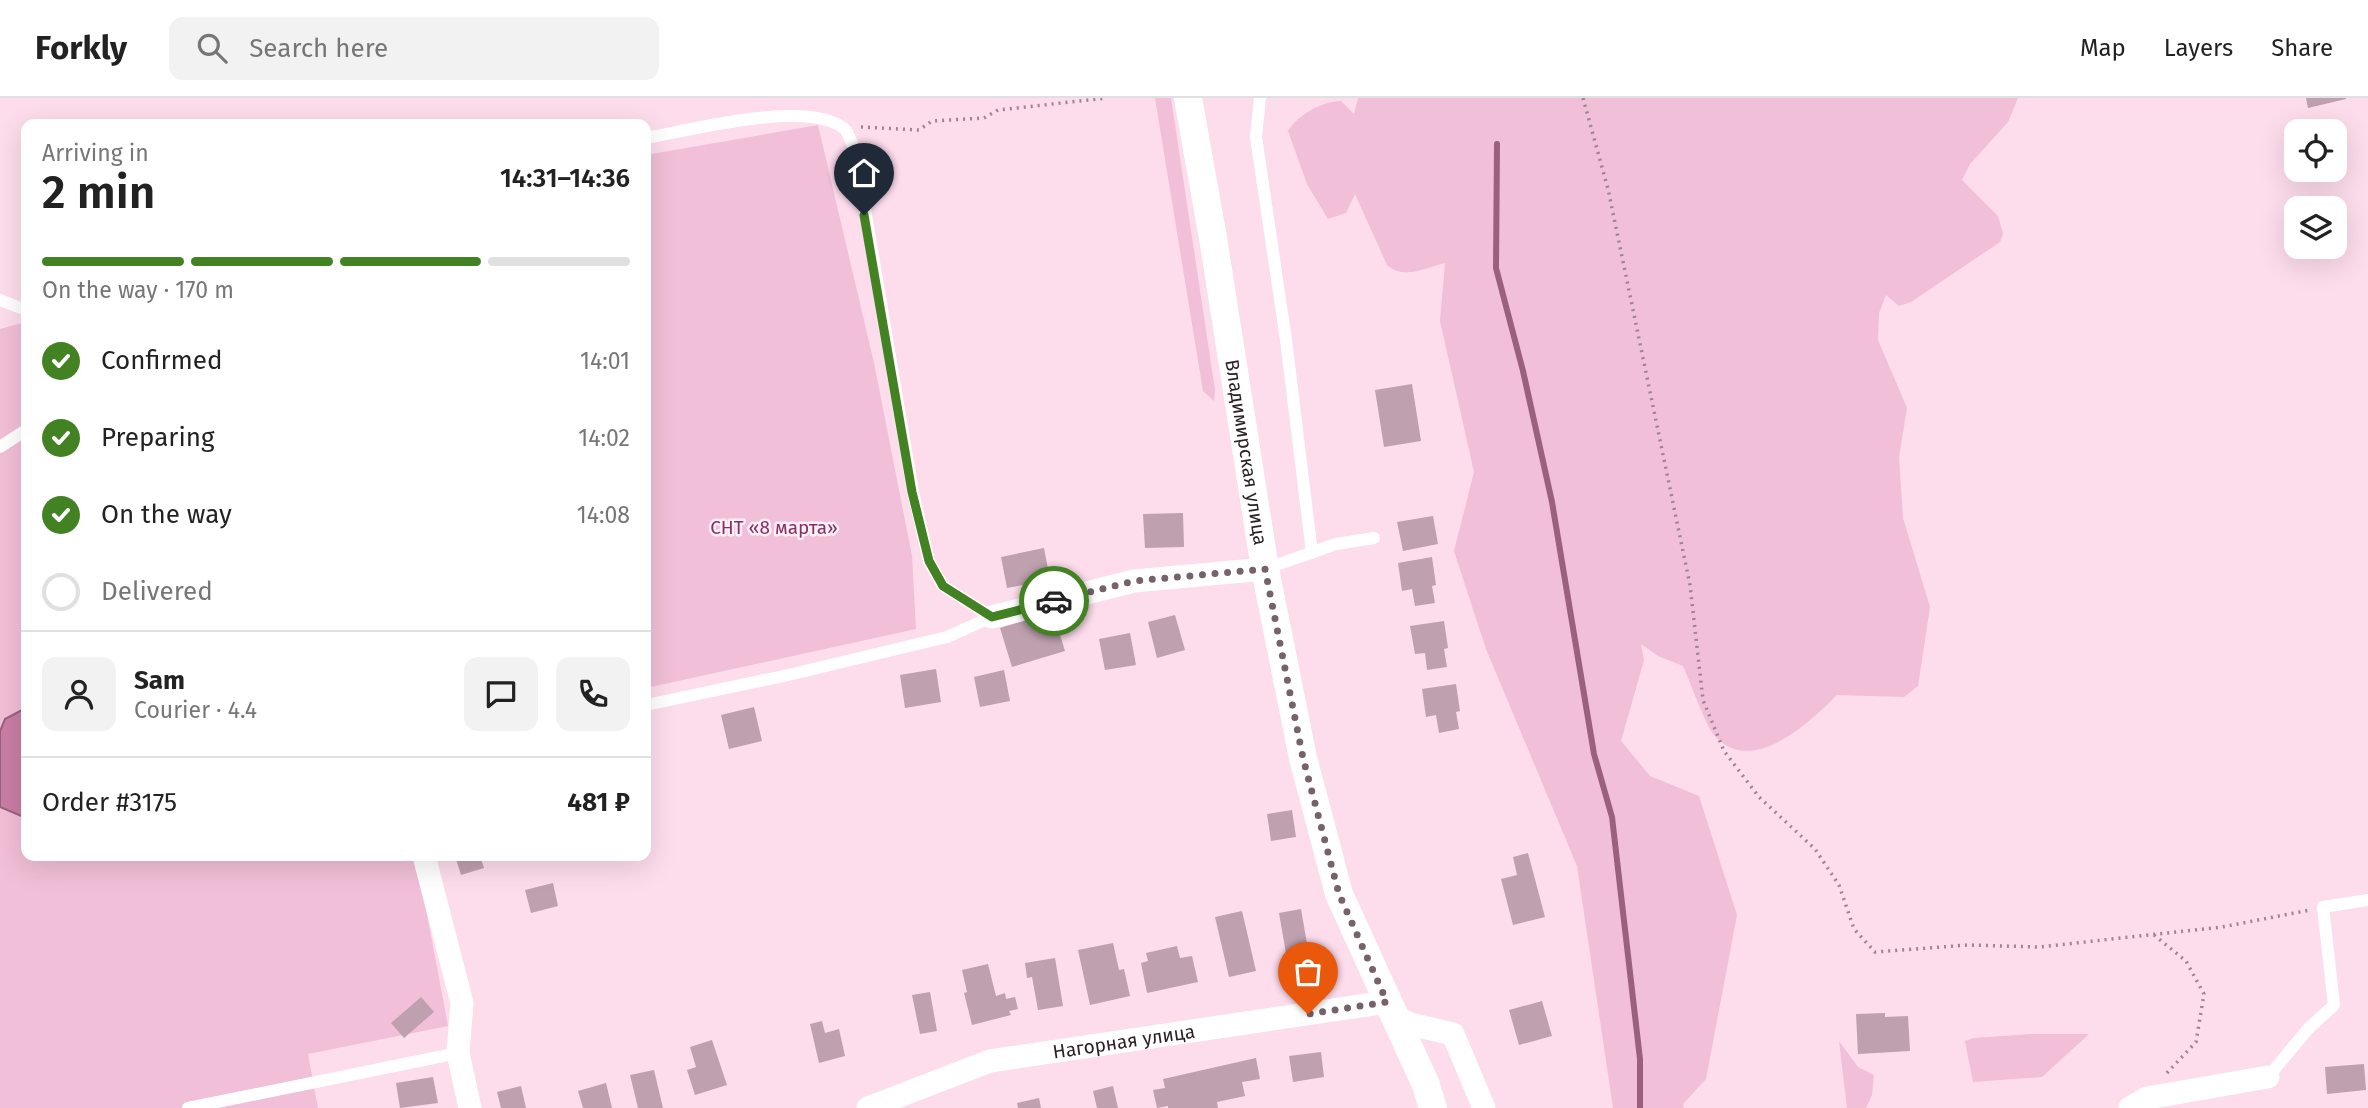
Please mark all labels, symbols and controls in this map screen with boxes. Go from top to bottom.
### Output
search box [169,17,659,80]
text: Forkly [35,28,127,68]
icon: search [193,29,231,67]
text: Search here [249,33,388,64]
text: Map [2080,34,2126,62]
text: Layers [2164,34,2233,62]
text: Share [2271,34,2333,62]
map controls [2284,119,2347,259]
button: locate [2284,119,2347,182]
text: Arriving in [42,139,149,167]
pin [834,143,894,215]
icon: home [845,154,883,192]
text: 14:31–14:36 [500,163,630,194]
text: 2 min [42,165,155,220]
button: layers [2284,196,2347,259]
text: On the way · 170 m [42,276,234,304]
icon: check [42,342,80,380]
text: Confirmed [101,345,222,376]
text: 14:01 [580,347,630,375]
street label: Владимирская улица [1221,358,1273,547]
icon: check [42,419,80,457]
text: Preparing [101,422,214,453]
text: 14:02 [578,424,630,452]
icon: check [42,496,80,534]
text: On the way [101,499,232,530]
text: 14:08 [577,501,630,529]
park label: СНТ «8 марта» [710,516,838,539]
courier [1019,566,1089,636]
text: Delivered [101,576,213,607]
icon: car [1035,582,1073,620]
button: person [42,657,116,731]
button: chat [464,657,538,731]
button: phone [556,657,630,731]
text: Sam [134,665,185,696]
text: Courier · 4.4 [134,696,257,724]
text: Order #3175 [42,787,177,818]
text: 481 ₽ [567,787,630,818]
pin [1278,942,1338,1014]
icon: bag [1289,953,1327,991]
street label: Нагорная улица [1051,1019,1196,1063]

